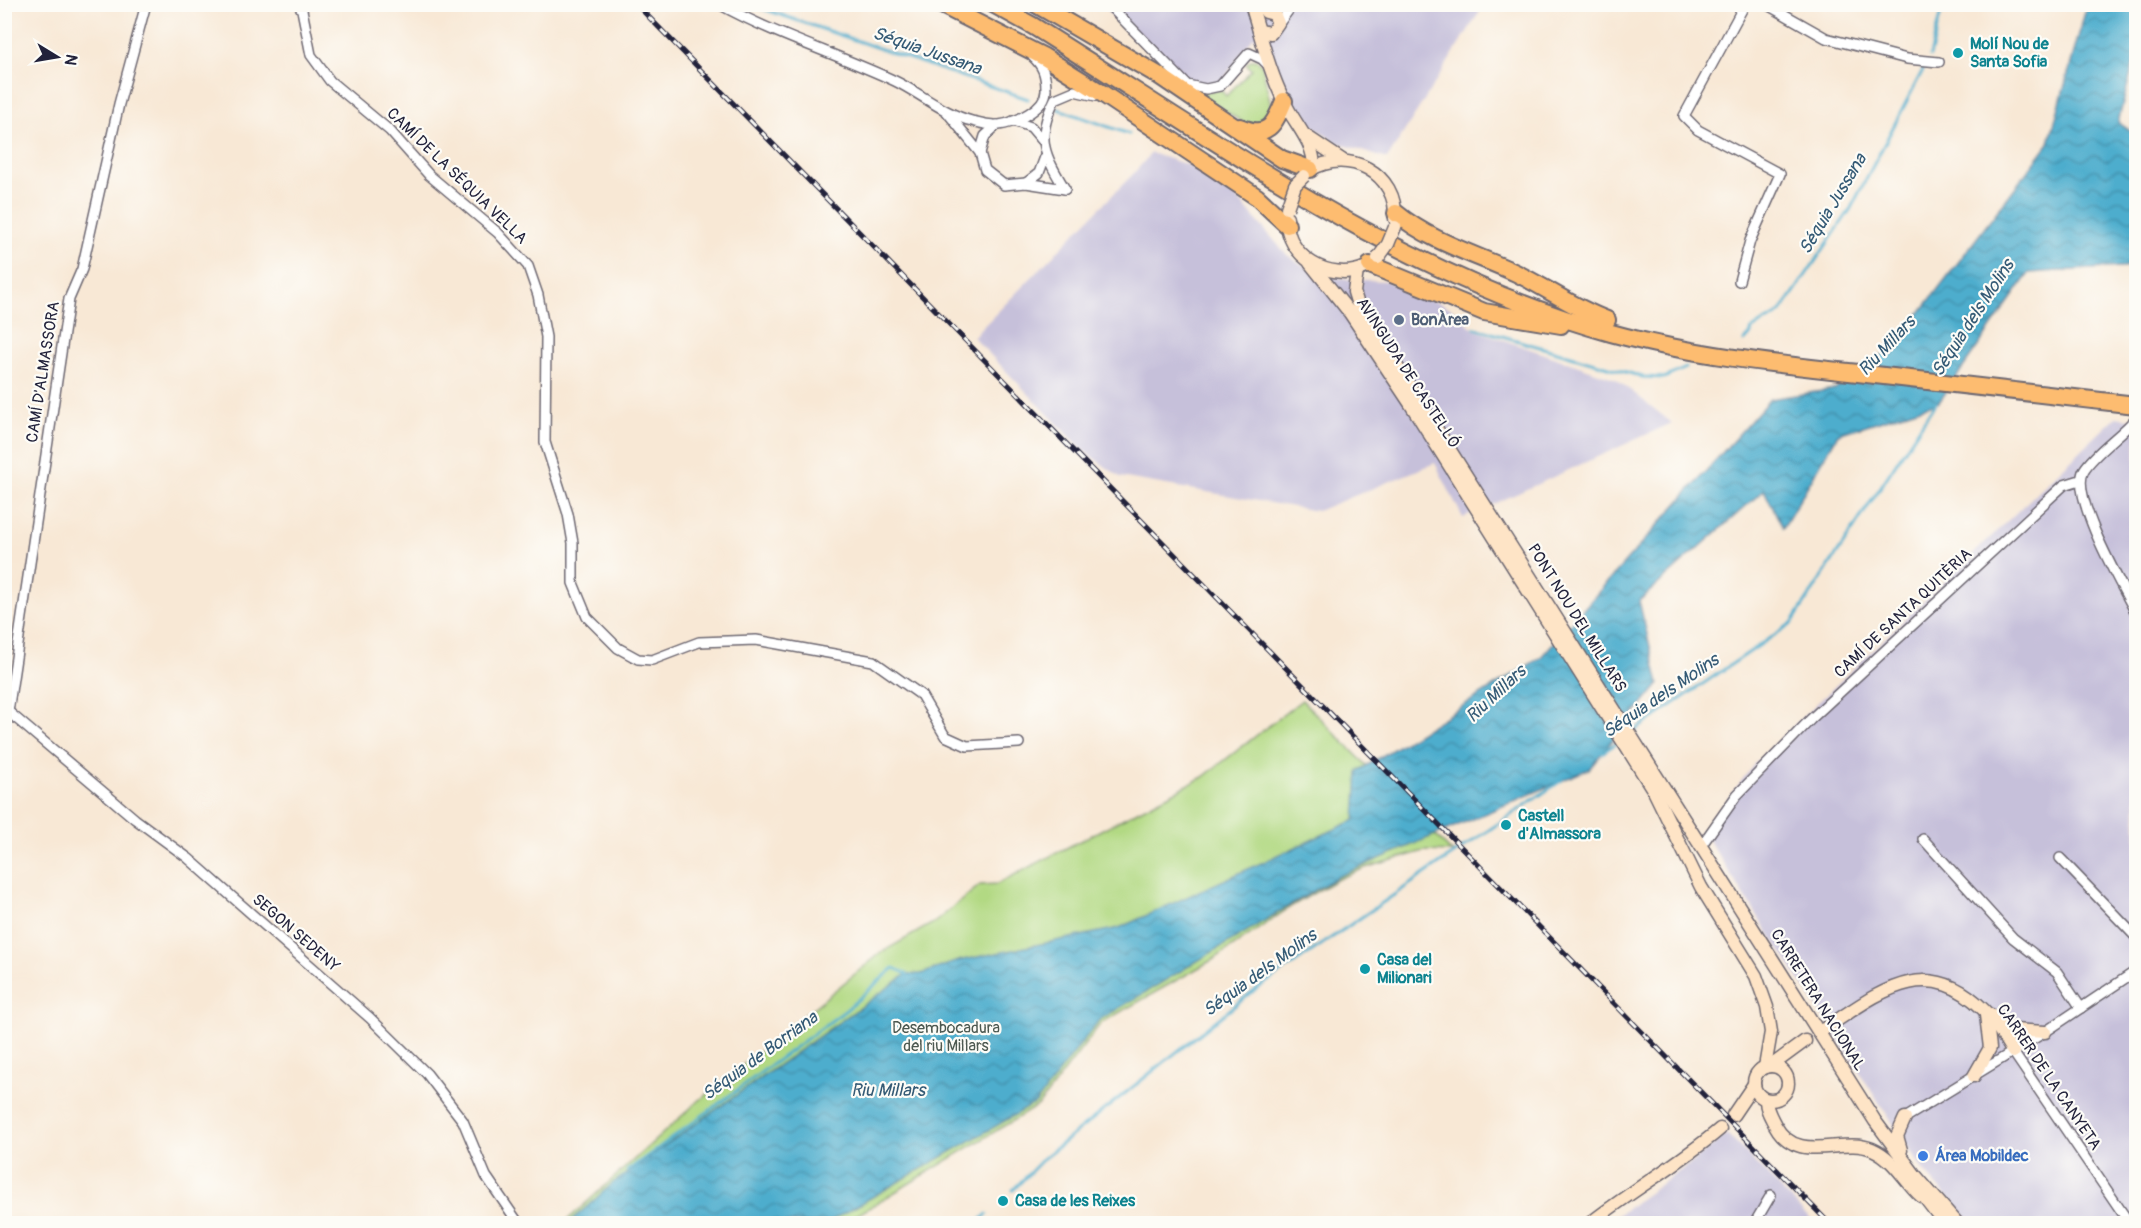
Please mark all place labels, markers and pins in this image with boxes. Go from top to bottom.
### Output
place label: Molí Nou de Santa Sofia [1970,34,2050,72]
marker: Molí Nou de Santa Sofia [1951,46,1965,60]
place label: BonÀrea [1411,309,1470,330]
marker: BonÀrea [1392,313,1406,327]
place label: Castell d'Almassora [1518,806,1601,844]
marker: Castell d'Almassora [1499,818,1513,832]
place label: Casa del Milionari [1377,950,1432,988]
marker: Casa del Milionari [1358,962,1372,976]
place label: Área Mobildec [1935,1145,2029,1166]
marker: Área Mobildec [1916,1149,1930,1163]
place label: Casa de les Reixes [1015,1191,1136,1211]
marker: Casa de les Reixes [996,1194,1010,1208]

